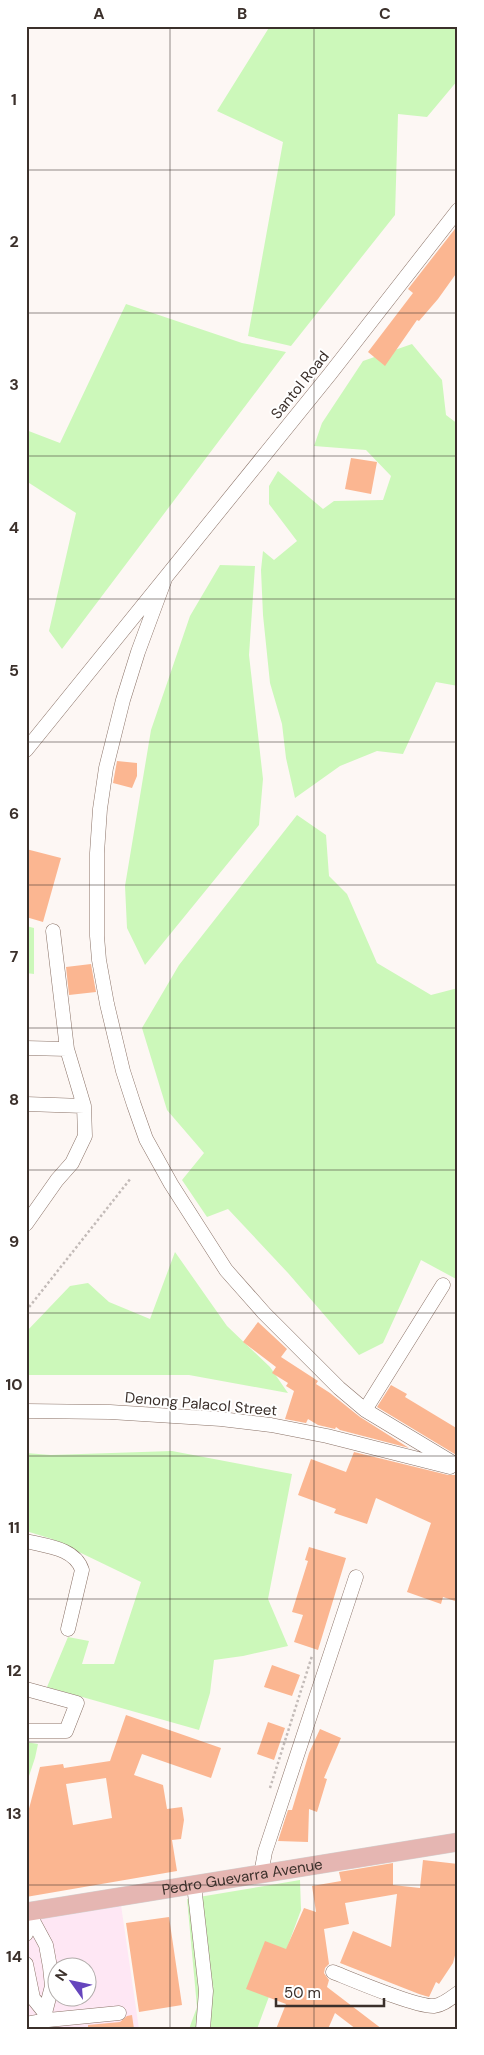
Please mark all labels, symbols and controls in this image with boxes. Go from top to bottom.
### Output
text: A [93,3,105,24]
text: B [237,3,247,24]
text: C [379,3,391,24]
text: 1 [11,89,17,110]
text: 2 [9,231,19,252]
street label: Santol Road [266,347,334,423]
text: 3 [9,374,19,395]
text: 4 [9,517,19,538]
text: 5 [9,660,19,681]
text: 6 [9,803,19,824]
text: 7 [10,946,19,967]
text: 8 [9,1089,19,1110]
text: 9 [9,1231,19,1252]
text: 10 [5,1374,23,1395]
street label: Denong Palacol Street [124,1387,278,1421]
text: 11 [8,1517,20,1538]
text: 12 [6,1660,22,1681]
text: 13 [6,1803,22,1824]
street label: Pedro Guevarra Avenue [160,1854,324,1900]
text: 14 [6,1946,22,1967]
north arrow [48,1958,98,2008]
text: N [51,1966,71,1984]
scale bar [276,1975,384,2007]
text: 50 m [284,1983,321,2003]

